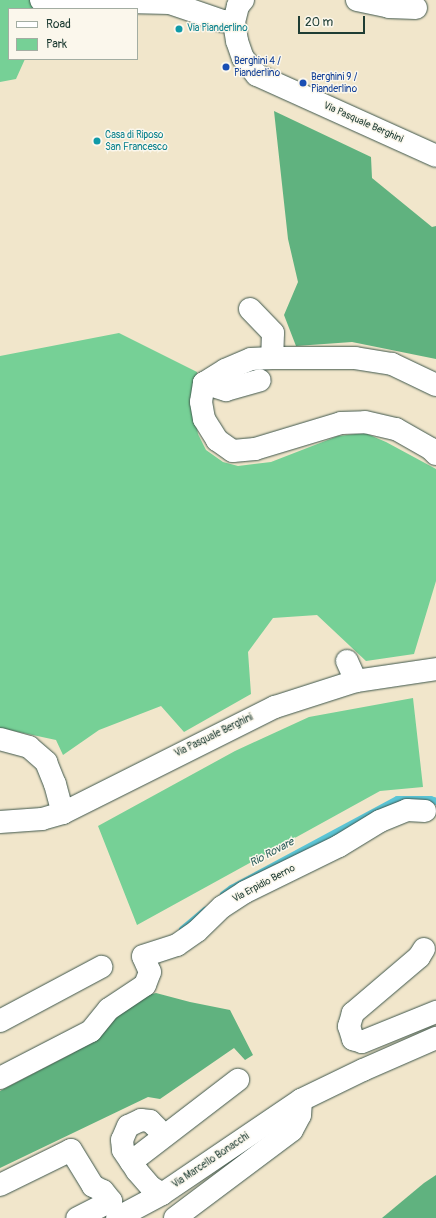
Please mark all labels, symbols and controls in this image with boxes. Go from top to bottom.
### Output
legend [8,8,138,60]
scale bar [300,8,367,34]
text: 20 m [305,15,333,30]
text: Road [46,17,71,32]
place label: Via Pianderlino [187,23,248,35]
marker: Via Pianderlino [174,24,184,34]
text: Park [46,37,67,52]
place label: Berghini 4 / Pianderlino [234,55,281,78]
marker: Berghini 4 / Pianderlino [221,62,231,72]
place label: Berghini 9 / Pianderlino [311,71,357,94]
marker: Berghini 9 / Pianderlino [298,78,308,88]
street label: Via Pasquale Berghini [321,100,405,146]
place label: Casa di Riposo San Francesco [105,129,168,152]
marker: Casa di Riposo San Francesco [92,136,102,146]
street label: Via Pasquale Berghini [173,712,255,760]
water label: Rio Rovare [248,836,296,870]
street label: Via Erpidio Berno [231,862,297,906]
street label: Via Marcello Bonacchi [170,1131,252,1191]

